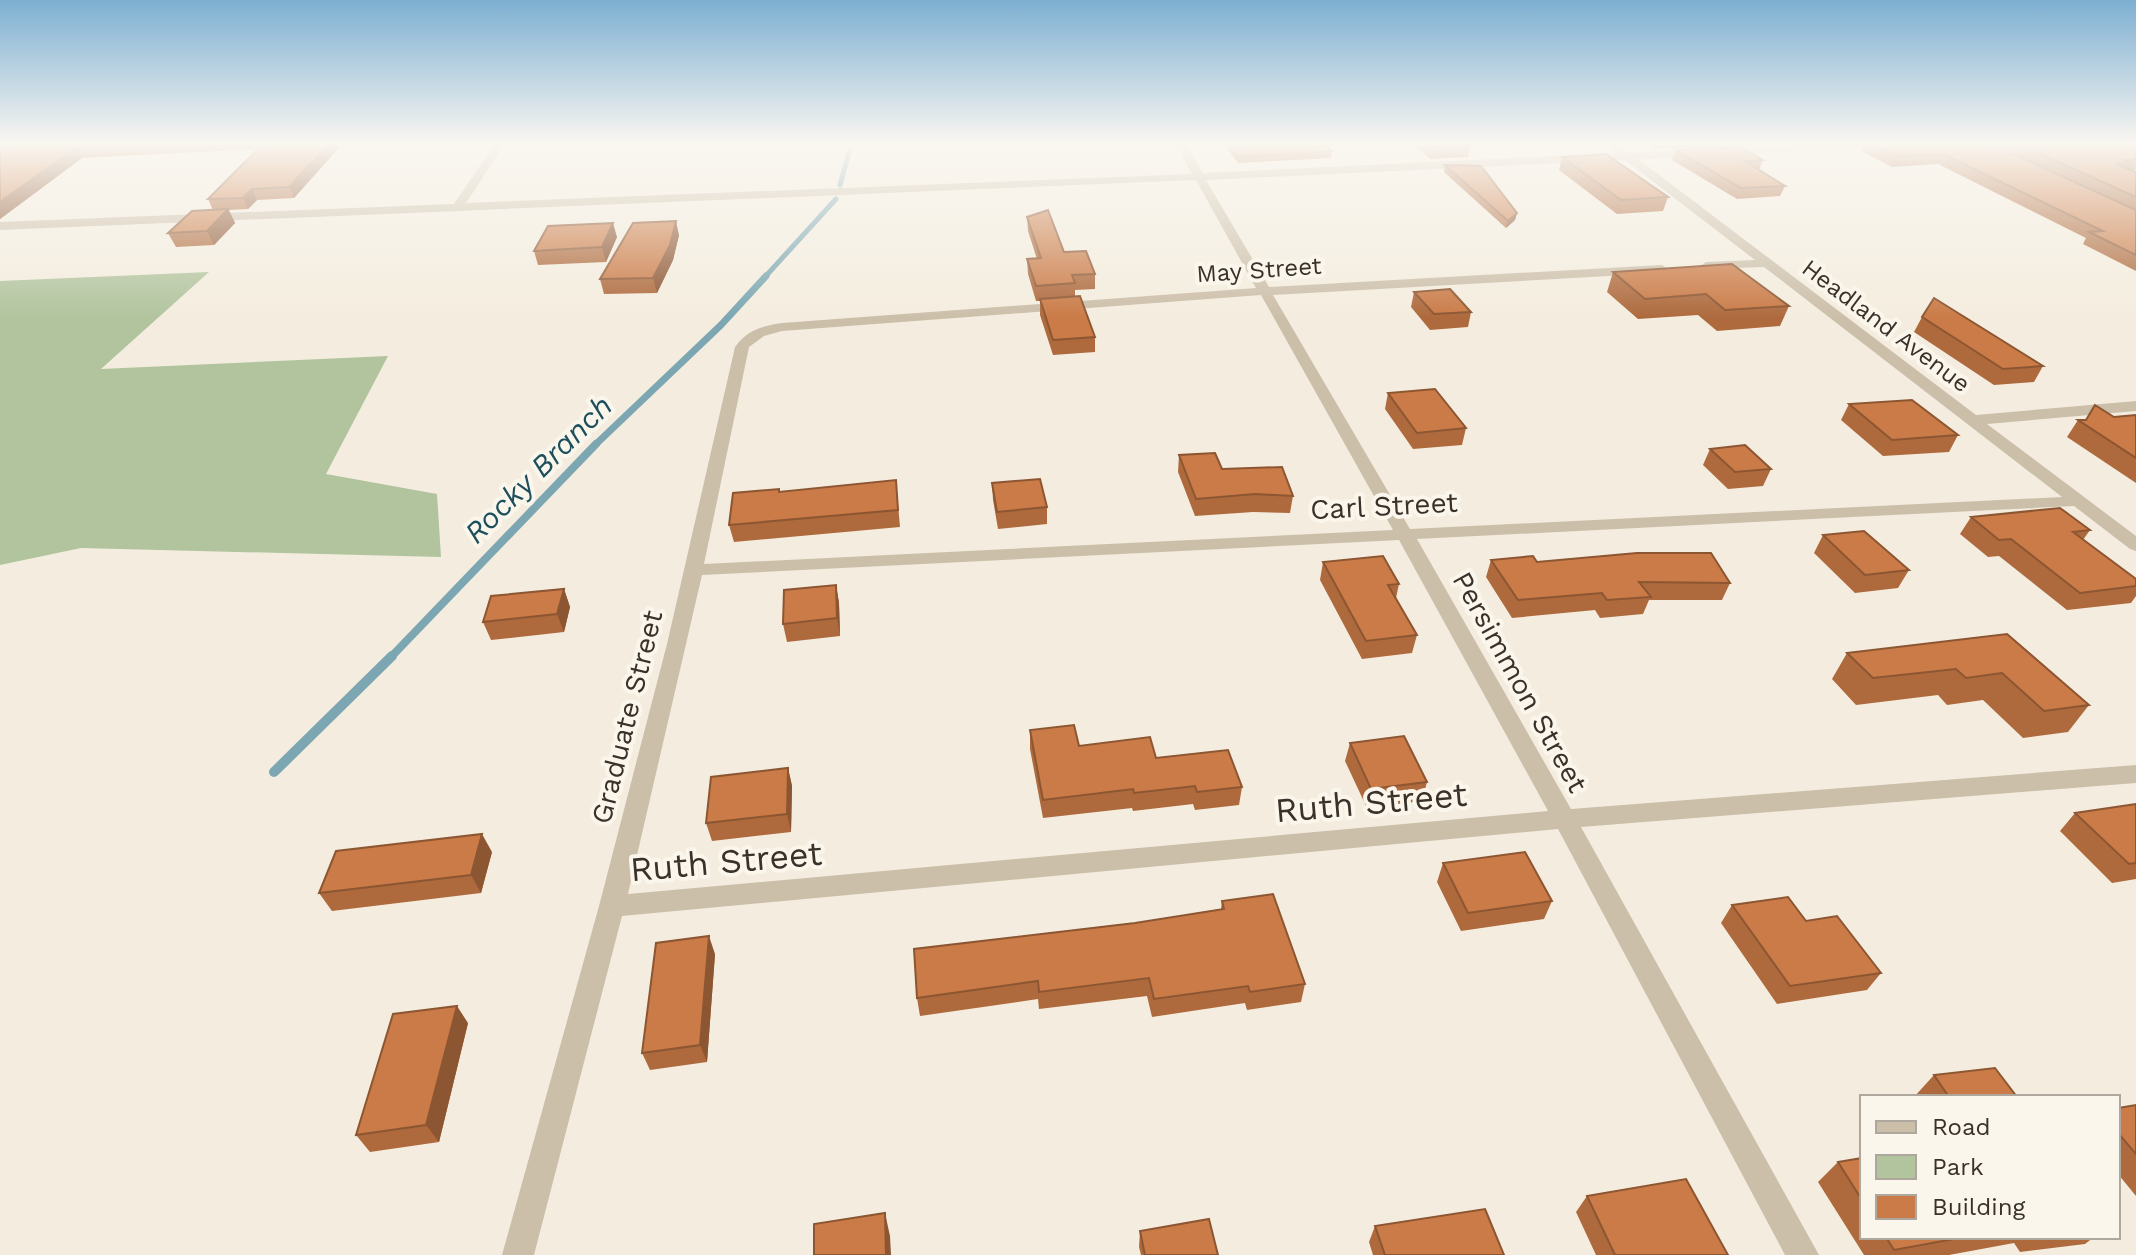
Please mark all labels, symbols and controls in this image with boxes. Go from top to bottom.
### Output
street label: May Street [1195,252,1323,288]
street label: Headland Avenue [1797,254,1975,398]
water label: Rocky Branch [457,388,619,550]
street label: Carl Street [1309,486,1459,526]
street label: Persimmon Street [1446,566,1595,798]
street label: Graduate Street [584,607,670,827]
street label: Ruth Street [1273,774,1469,830]
street label: Ruth Street [628,833,824,889]
legend [1860,1095,2120,1239]
text: Road [1932,1113,1991,1141]
text: Park [1932,1153,1984,1181]
text: Building [1932,1193,2025,1221]

